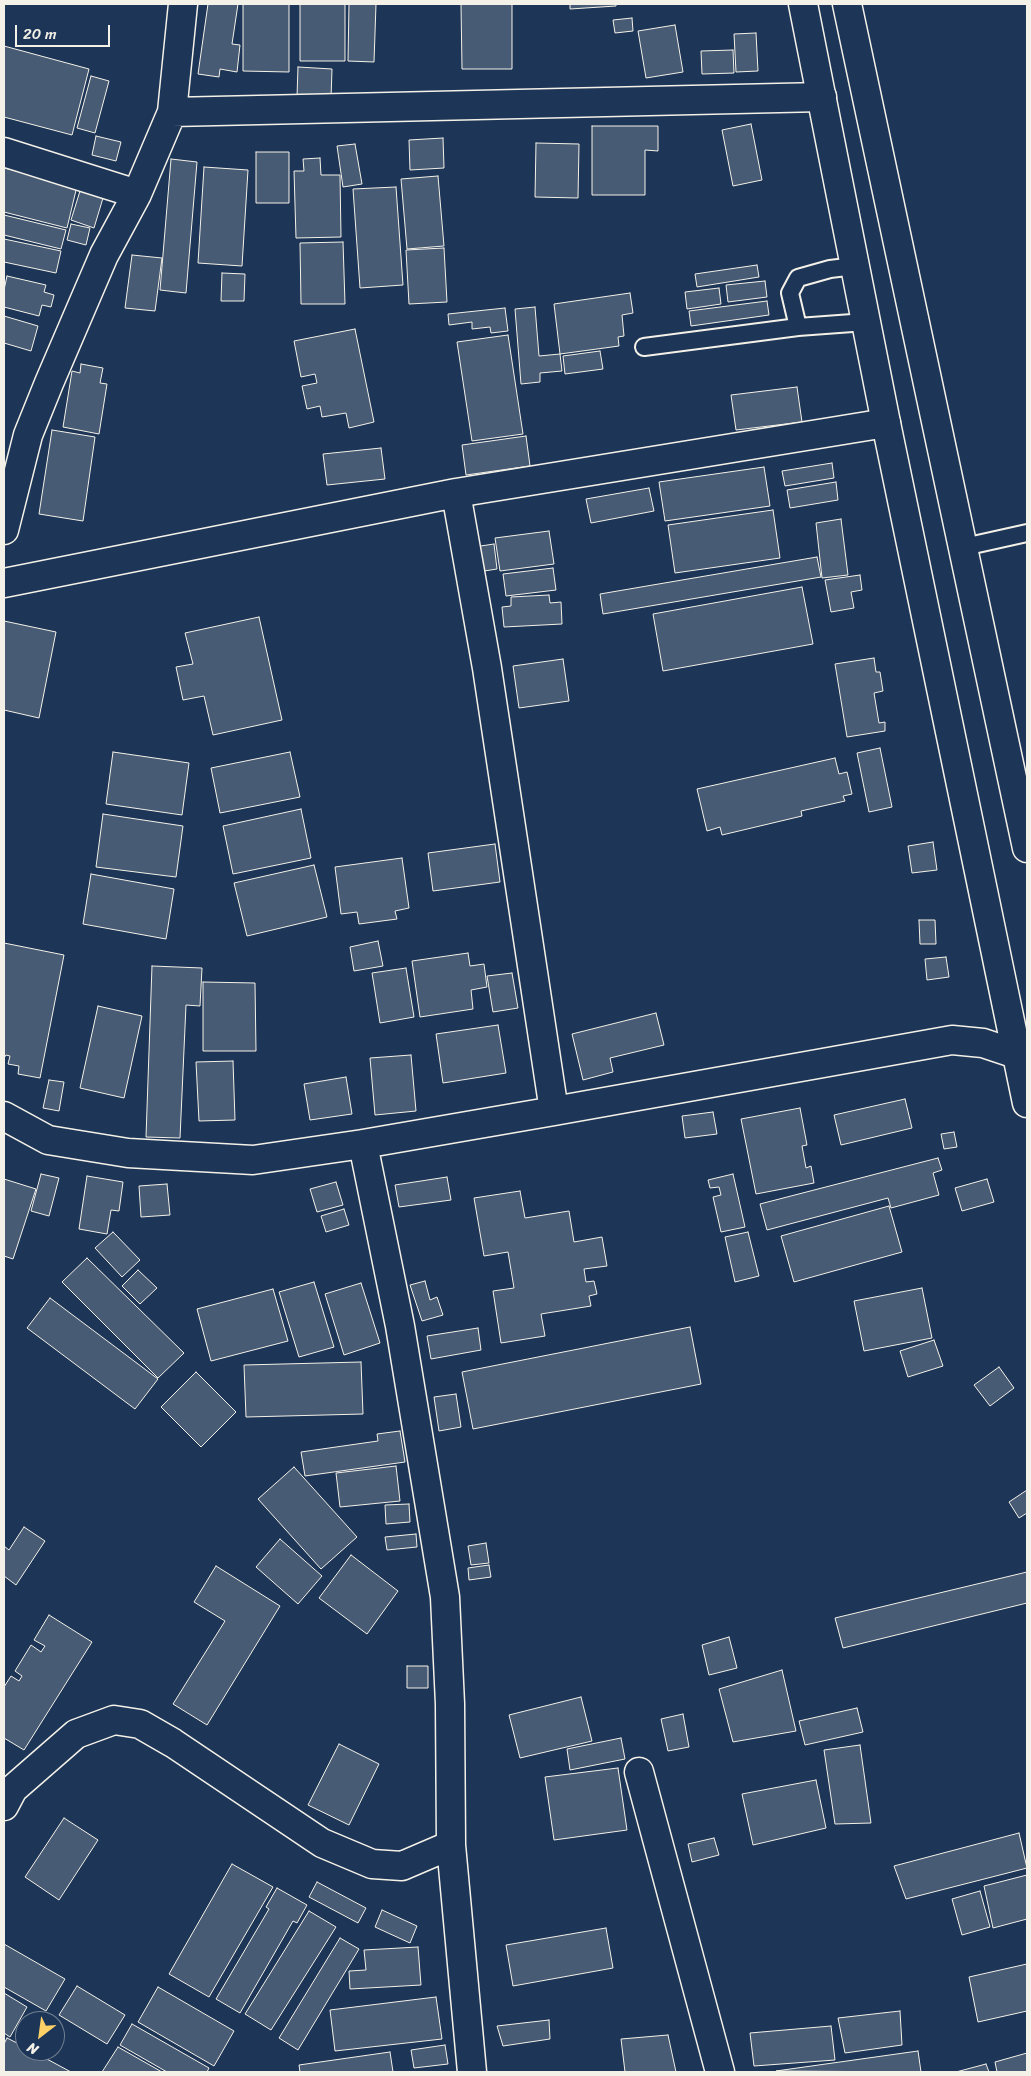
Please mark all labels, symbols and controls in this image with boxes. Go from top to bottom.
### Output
scale bar [18,15,112,47]
text: 20 m [23,21,57,47]
north arrow [15,2011,65,2061]
text: N [22,2035,43,2062]

